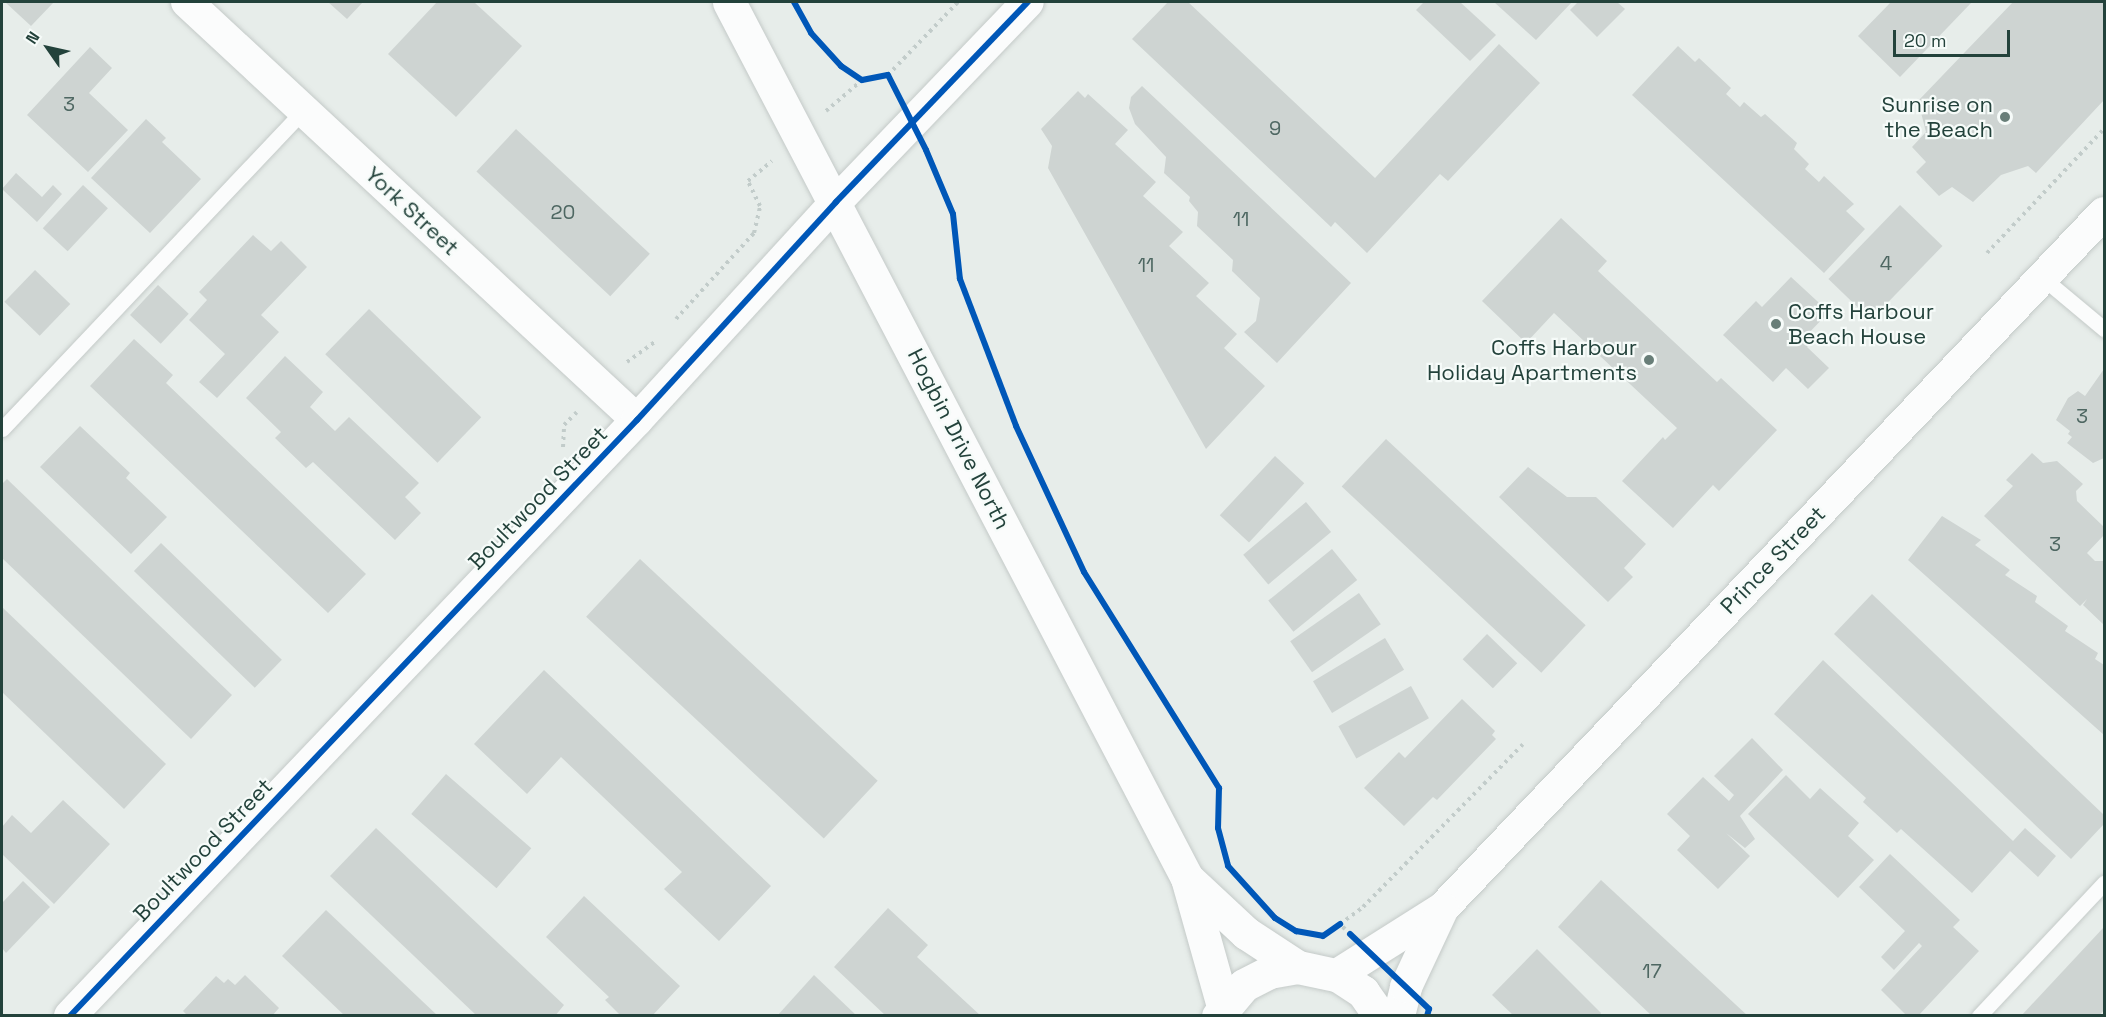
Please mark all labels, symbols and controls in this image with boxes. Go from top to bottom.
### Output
north arrow [18,18,78,78]
scale bar [1896,18,2013,56]
text: N [21,27,44,48]
text: 20 m [1904,29,1947,52]
place label: Sunrise on the Beach [1882,91,1993,142]
house number: 3 [63,92,75,116]
marker: Sunrise on the Beach [1998,110,2012,124]
house number: 9 [1269,116,1281,140]
street label: York Street [360,161,464,261]
house number: 20 [551,200,575,224]
house number: 11 [1233,207,1249,231]
house number: 4 [1880,251,1892,275]
house number: 11 [1138,253,1154,277]
place label: Coffs Harbour Beach House [1788,298,1934,350]
marker: Coffs Harbour Beach House [1769,317,1783,331]
place label: Coffs Harbour Holiday Apartments [1427,334,1637,386]
street label: Hogbin Drive North [902,344,1016,534]
marker: Coffs Harbour Holiday Apartments [1642,353,1656,367]
house number: 3 [2076,404,2088,428]
street label: Boultwood Street [463,421,613,575]
street label: Prince Street [1715,501,1831,619]
house number: 3 [2049,532,2061,556]
street label: Boultwood Street [128,773,278,927]
house number: 17 [1642,959,1662,983]

